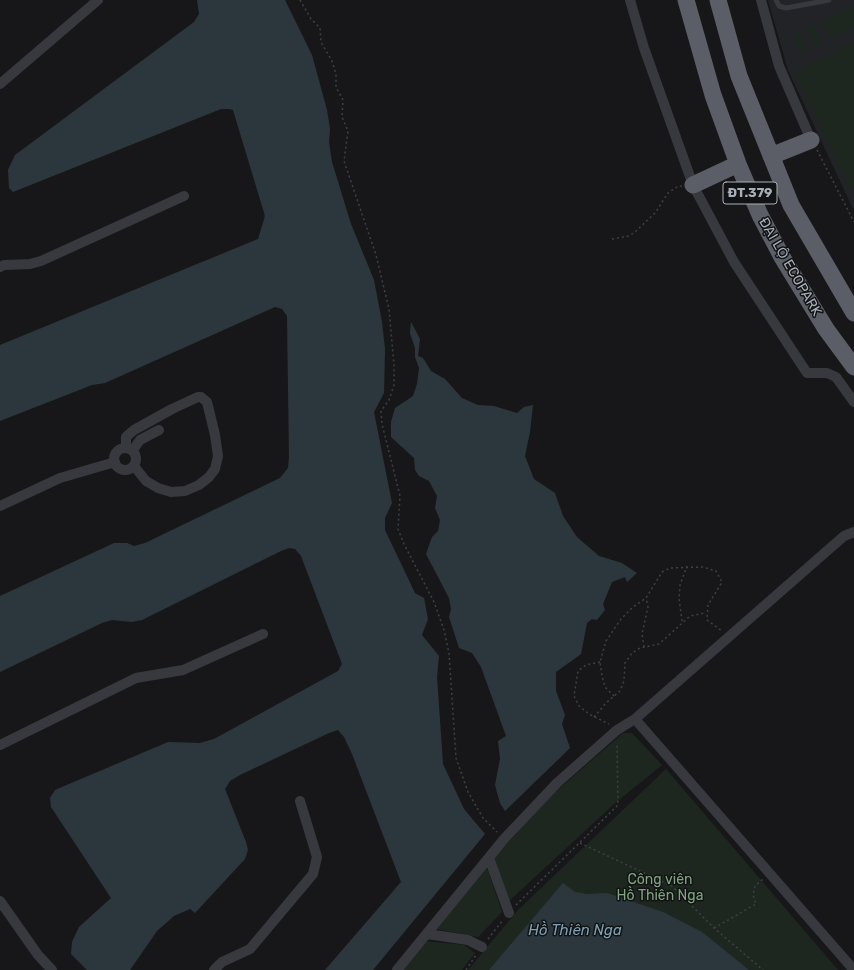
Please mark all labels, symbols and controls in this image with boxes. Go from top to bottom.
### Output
road number: ĐT.379 [723,182,777,204]
street label: ĐẠI LỘ ECOPARK [755,215,825,319]
park label: Công viên Hồ Thiên Nga [617,872,703,904]
water label: Hồ Thiên Nga [528,922,622,940]

